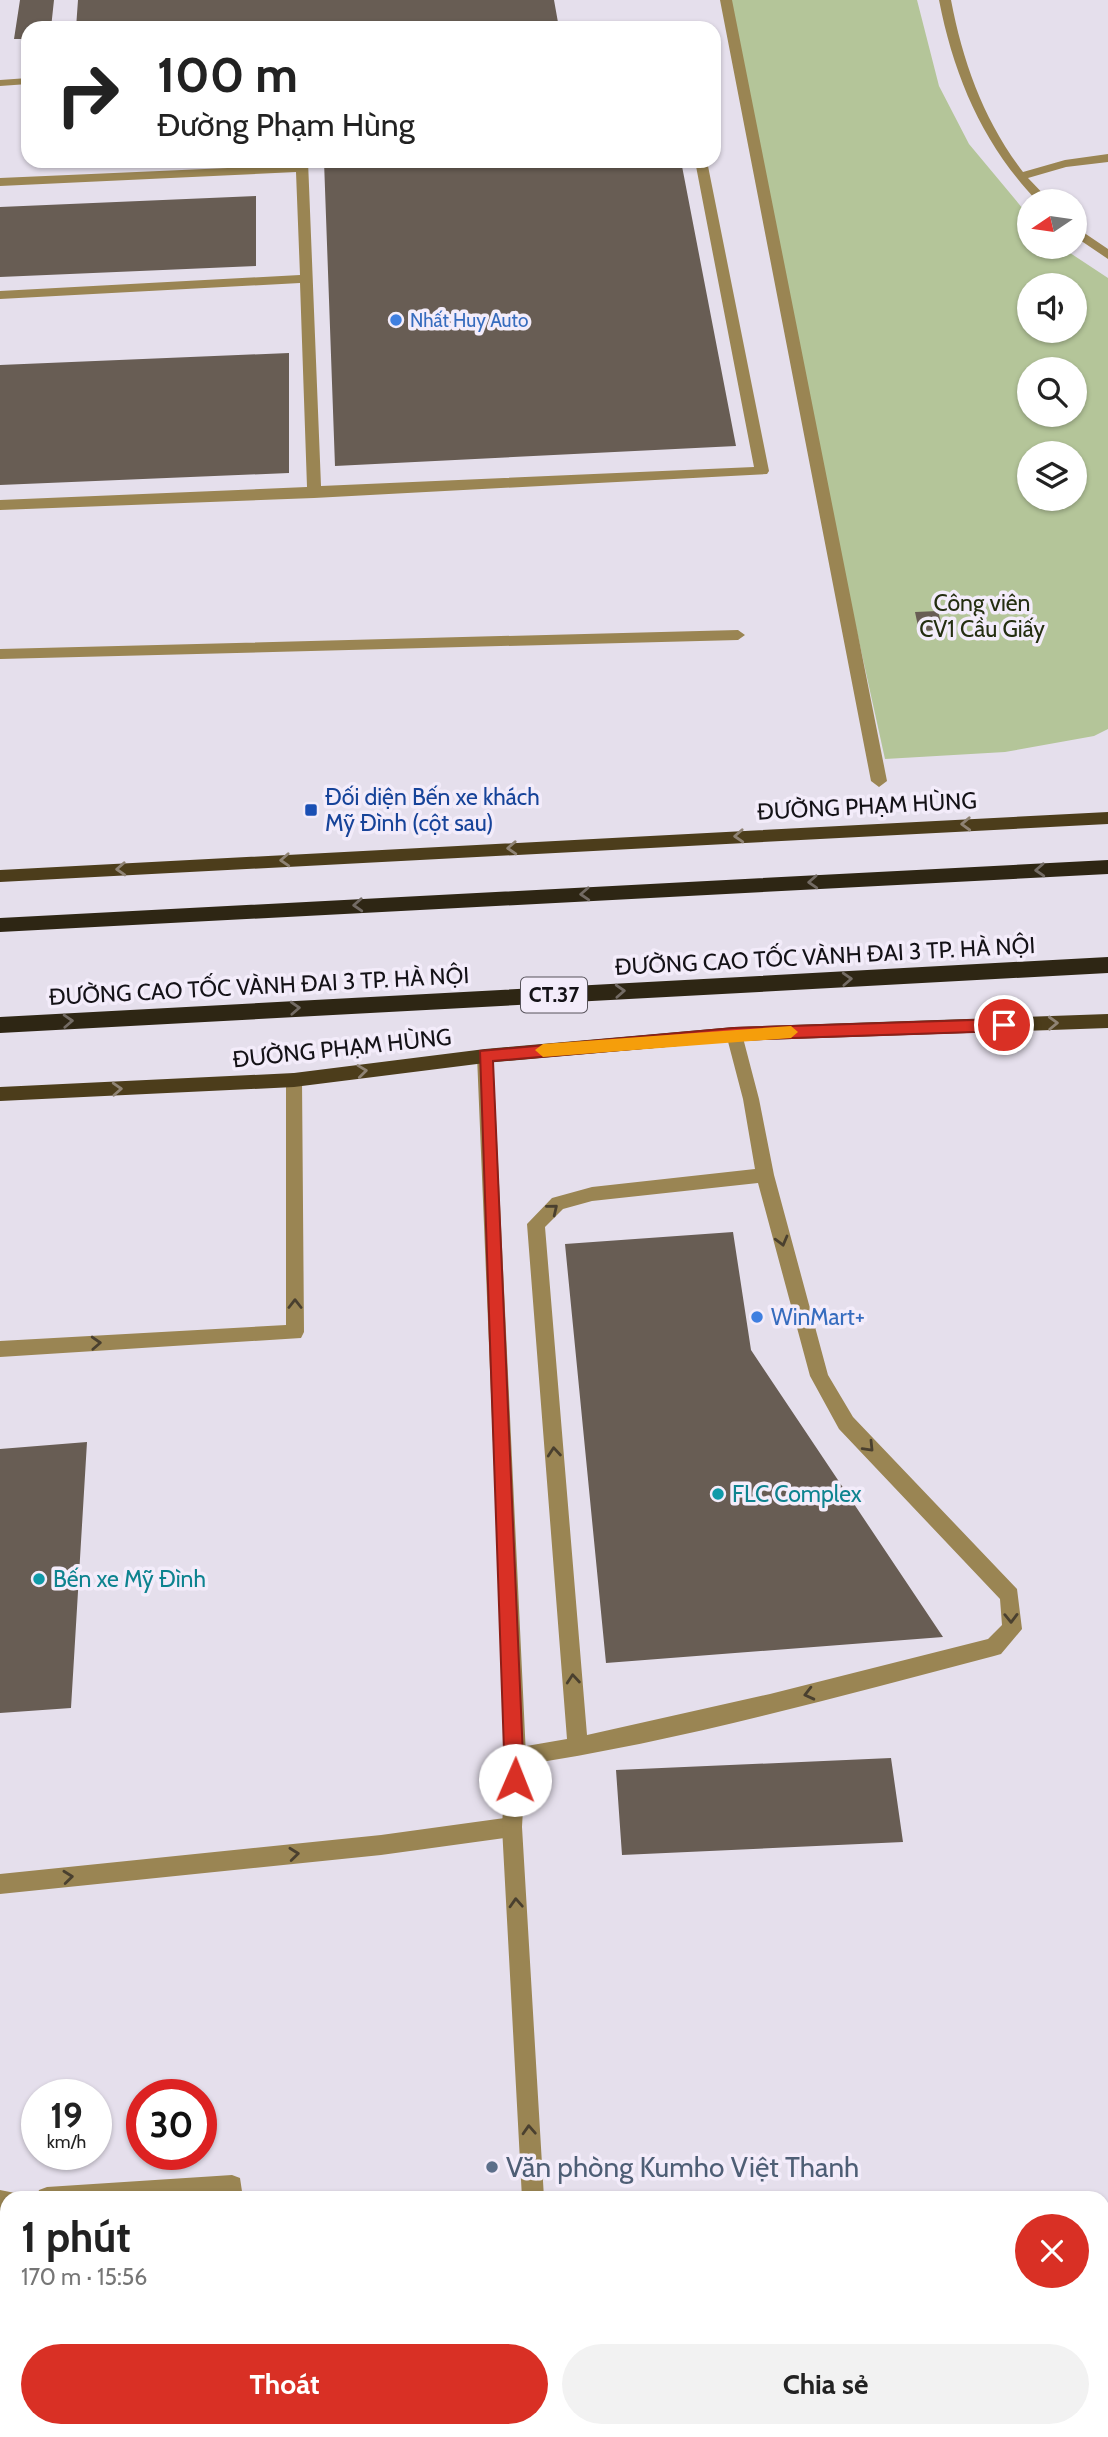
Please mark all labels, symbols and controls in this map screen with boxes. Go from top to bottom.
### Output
text: 100 m [157,45,298,104]
icon: right [42,49,133,140]
text: Đường Phạm Hùng [157,105,415,144]
north arrow [1017,189,1087,259]
map controls [1017,189,1087,511]
button: sound [1017,273,1087,343]
place label: Nhất Huy Auto [410,309,528,332]
marker: Nhất Huy Auto [388,312,404,328]
button: search [1017,357,1087,427]
button: layers [1017,441,1087,511]
park label: Công viên CV1 Cầu Giấy [919,589,1045,643]
place label: Đối diện Bến xe khách Mỹ Đình (cột sau) [325,783,540,837]
street label: ĐƯỜNG PHẠM HÙNG [756,785,978,826]
marker: Đối diện Bến xe khách Mỹ Đình (cột sau) [303,802,319,818]
one-way arrow [961,816,972,831]
one-way arrow [733,828,744,843]
one-way arrow [506,840,517,855]
one-way arrow [279,853,290,868]
one-way arrow [115,862,126,877]
one-way arrow [1034,863,1045,878]
one-way arrow [807,874,818,889]
one-way arrow [580,886,591,901]
one-way arrow [352,898,363,913]
street label: ĐƯỜNG CAO TỐC VÀNH ĐAI 3 TP. HÀ NỘI [614,928,1036,981]
street label: ĐƯỜNG CAO TỐC VÀNH ĐAI 3 TP. HÀ NỘI [48,958,470,1011]
one-way arrow [842,972,853,987]
road number: CT.37 [521,978,587,1012]
one-way arrow [615,984,626,999]
pin [974,995,1034,1055]
one-way arrow [290,1001,301,1016]
icon: arrive [985,1006,1023,1044]
one-way arrow [63,1014,74,1029]
one-way arrow [1048,1015,1059,1031]
street label: ĐƯỜNG PHẠM HÙNG [231,1022,453,1073]
one-way arrow [356,1064,368,1079]
one-way arrow [112,1081,123,1096]
one-way arrow [545,1204,558,1217]
one-way arrow [773,1235,788,1247]
one-way arrow [287,1298,303,1309]
place label: WinMart+ [771,1303,865,1331]
marker: WinMart+ [749,1309,765,1325]
one-way arrow [90,1336,101,1351]
one-way arrow [861,1439,873,1452]
one-way arrow [547,1446,562,1457]
place label: FLC Complex [732,1480,862,1508]
marker: FLC Complex [710,1486,726,1502]
place label: Bến xe Mỹ Đình [53,1565,206,1593]
marker: Bến xe Mỹ Đình [31,1571,47,1587]
one-way arrow [1003,1613,1019,1624]
one-way arrow [566,1673,581,1684]
one-way arrow [803,1686,815,1701]
position arrow [478,1743,552,1817]
one-way arrow [289,1847,300,1862]
one-way arrow [63,1870,74,1885]
one-way arrow [509,1897,524,1908]
speed limit sign: 30 [126,2079,217,2170]
text: 19 [50,2094,83,2137]
one-way arrow [522,2124,537,2135]
text: km/h [47,2131,86,2153]
place label: Văn phòng Kumho Việt Thanh [506,2150,859,2184]
marker: Văn phòng Kumho Việt Thanh [484,2159,500,2175]
text: 1 phút [21,2211,131,2263]
button: close [1015,2214,1089,2288]
text: 170 m · 15:56 [21,2263,147,2291]
button: Thoát [21,2344,548,2424]
button: Chia sẻ [562,2344,1089,2424]

